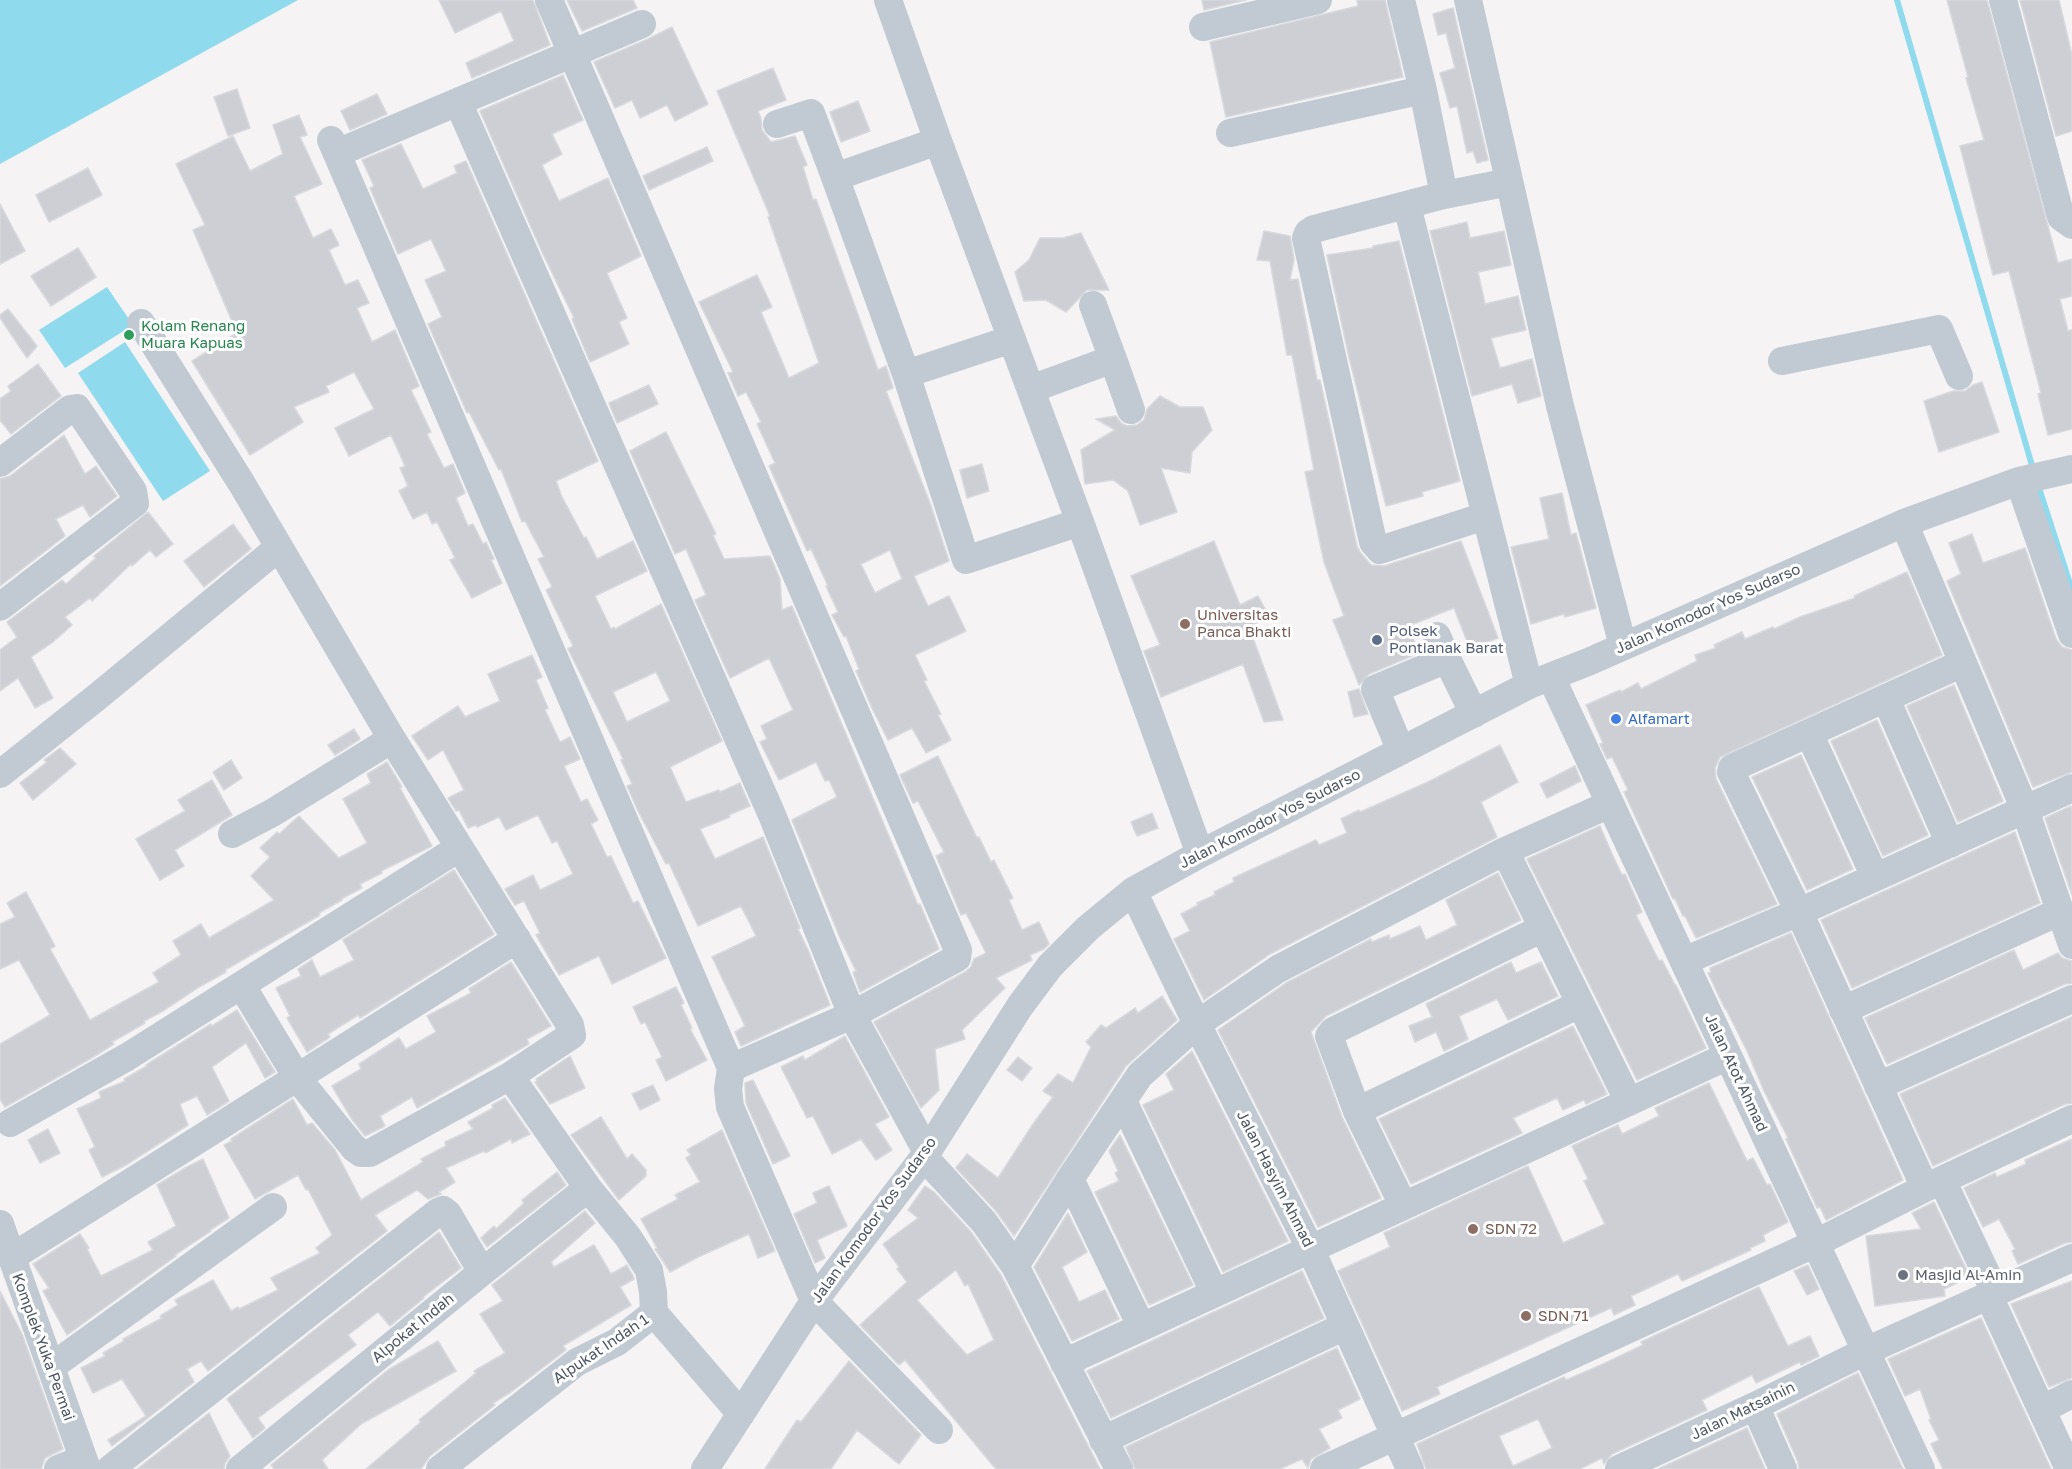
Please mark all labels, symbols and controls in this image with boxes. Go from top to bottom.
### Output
place label: Kolam Renang Muara Kapuas [141,317,245,352]
marker: Kolam Renang Muara Kapuas [122,328,136,342]
street label: Jalan Komodor Yos Sudarso [1613,560,1803,658]
place label: Universitas Panca Bhakti [1197,606,1291,641]
marker: Universitas Panca Bhakti [1178,617,1192,631]
place label: Polsek Pontianak Barat [1389,622,1504,657]
marker: Polsek Pontianak Barat [1370,633,1384,647]
place label: Alfamart [1628,710,1690,728]
marker: Alfamart [1609,712,1623,726]
street label: Jalan Komodor Yos Sudarso [1177,765,1363,873]
street label: Jalan Atot Ahmad [1701,1011,1771,1135]
street label: Jalan Hasyim Ahmad [1233,1108,1317,1250]
street label: Jalan Komodor Yos Sudarso [808,1134,940,1306]
place label: SDN 72 [1485,1220,1537,1238]
marker: SDN 72 [1466,1222,1480,1236]
place label: Masjid Al-Amin [1915,1266,2022,1284]
marker: Masjid Al-Amin [1896,1268,1910,1282]
street label: Komplek Yuka Permai [8,1271,78,1423]
street label: Alpokat Indah [368,1290,458,1366]
place label: SDN 71 [1538,1307,1588,1325]
marker: SDN 71 [1519,1309,1533,1323]
street label: Alpukat Indah 1 [550,1310,652,1388]
street label: Jalan Matsainin [1688,1378,1798,1444]

